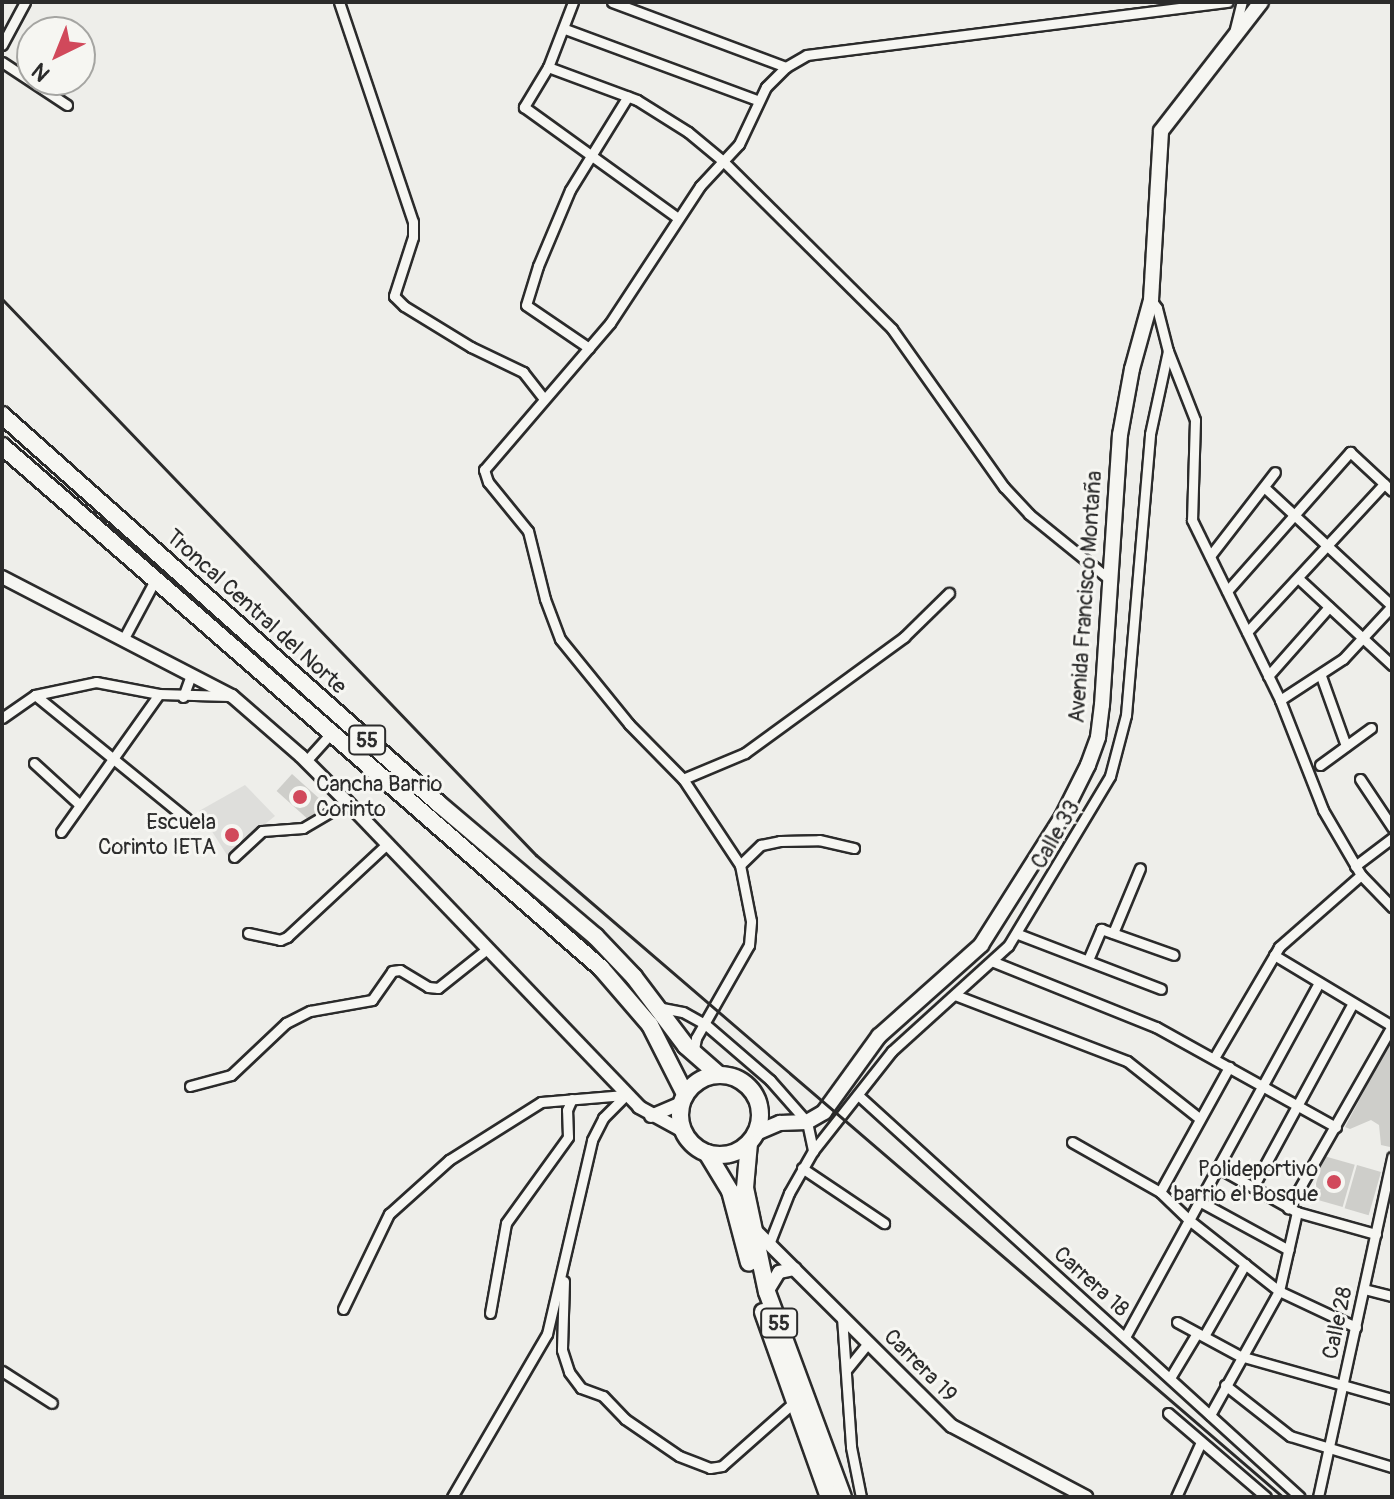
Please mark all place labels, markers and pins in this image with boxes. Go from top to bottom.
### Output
place label: Cancha Barrio Corinto [316,771,442,822]
marker: Cancha Barrio Corinto [291,788,309,806]
place label: Escuela Corinto IETA [98,809,216,860]
marker: Escuela Corinto IETA [223,826,241,844]
place label: Polideportivo barrio el Bosque [1174,1156,1318,1208]
marker: Polideportivo barrio el Bosque [1325,1173,1343,1191]

